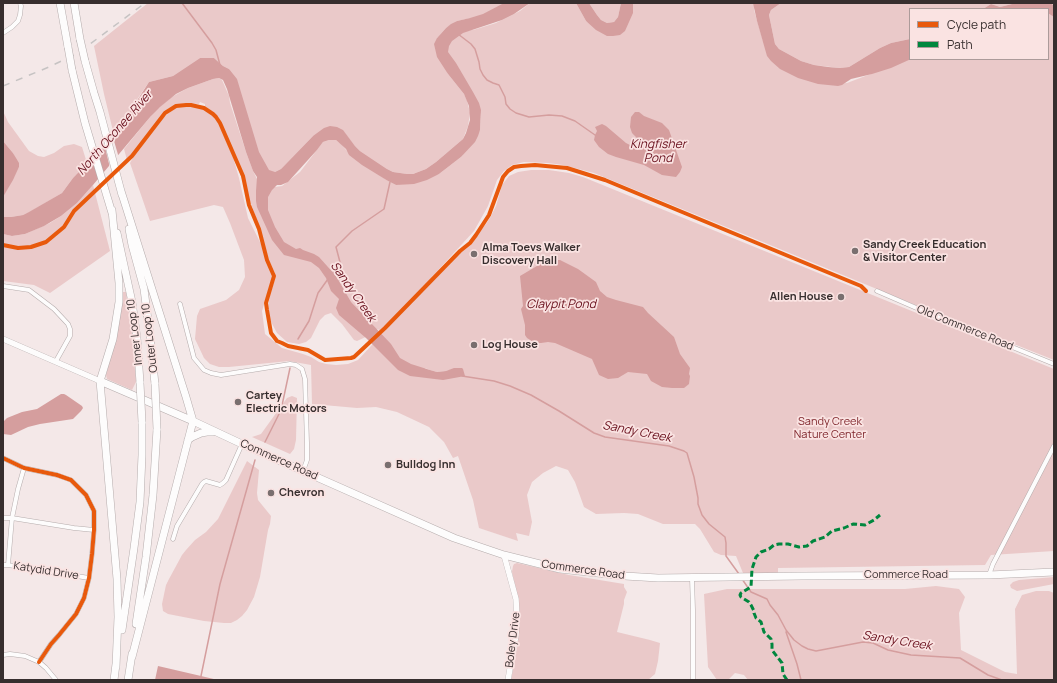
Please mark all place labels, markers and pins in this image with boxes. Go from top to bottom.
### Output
place label: Sandy Creek Education & Visitor Center [863,238,986,264]
place label: Alma Toevs Walker Discovery Hall [482,241,580,267]
marker: Sandy Creek Education & Visitor Center [850,246,860,256]
marker: Alma Toevs Walker Discovery Hall [469,249,479,259]
place label: Allen House [770,290,833,304]
marker: Allen House [836,292,846,302]
place label: Log House [482,338,538,352]
marker: Log House [469,340,479,350]
place label: Cartey Electric Motors [246,389,327,415]
marker: Cartey Electric Motors [233,397,243,407]
place label: Bulldog Inn [396,458,455,472]
marker: Bulldog Inn [383,460,393,470]
place label: Chevron [279,486,324,500]
marker: Chevron [266,488,276,498]

